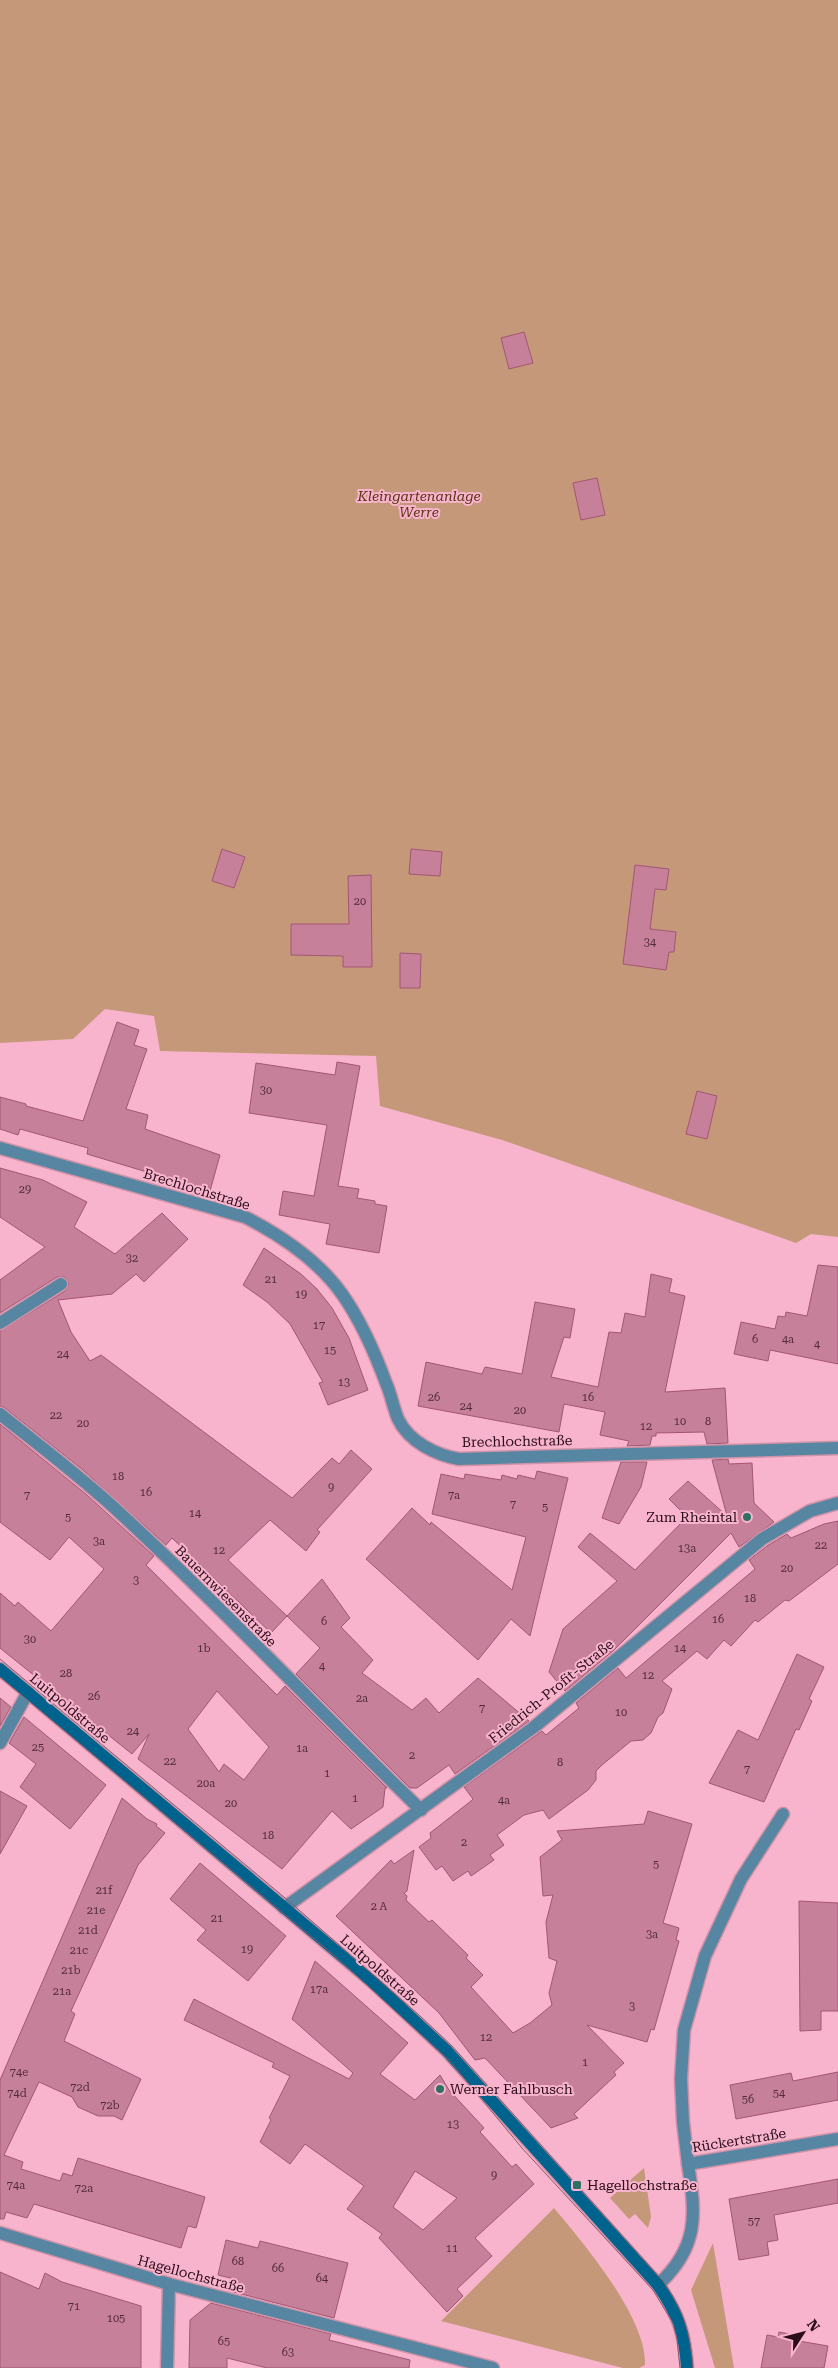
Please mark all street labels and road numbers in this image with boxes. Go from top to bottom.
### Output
street label: Brechlochstraße [142,1165,253,1213]
street label: Brechlochstraße [462,1432,573,1450]
street label: Bauernwiesenstraße [172,1542,280,1650]
street label: Friedrich-Profit-Straße [485,1636,617,1746]
street label: Luitpoldstraße [27,1670,114,1746]
street label: Luitpoldstraße [337,1931,423,2009]
street label: Rückertstraße [691,2125,787,2155]
street label: Hagellochstraße [136,2252,246,2296]

